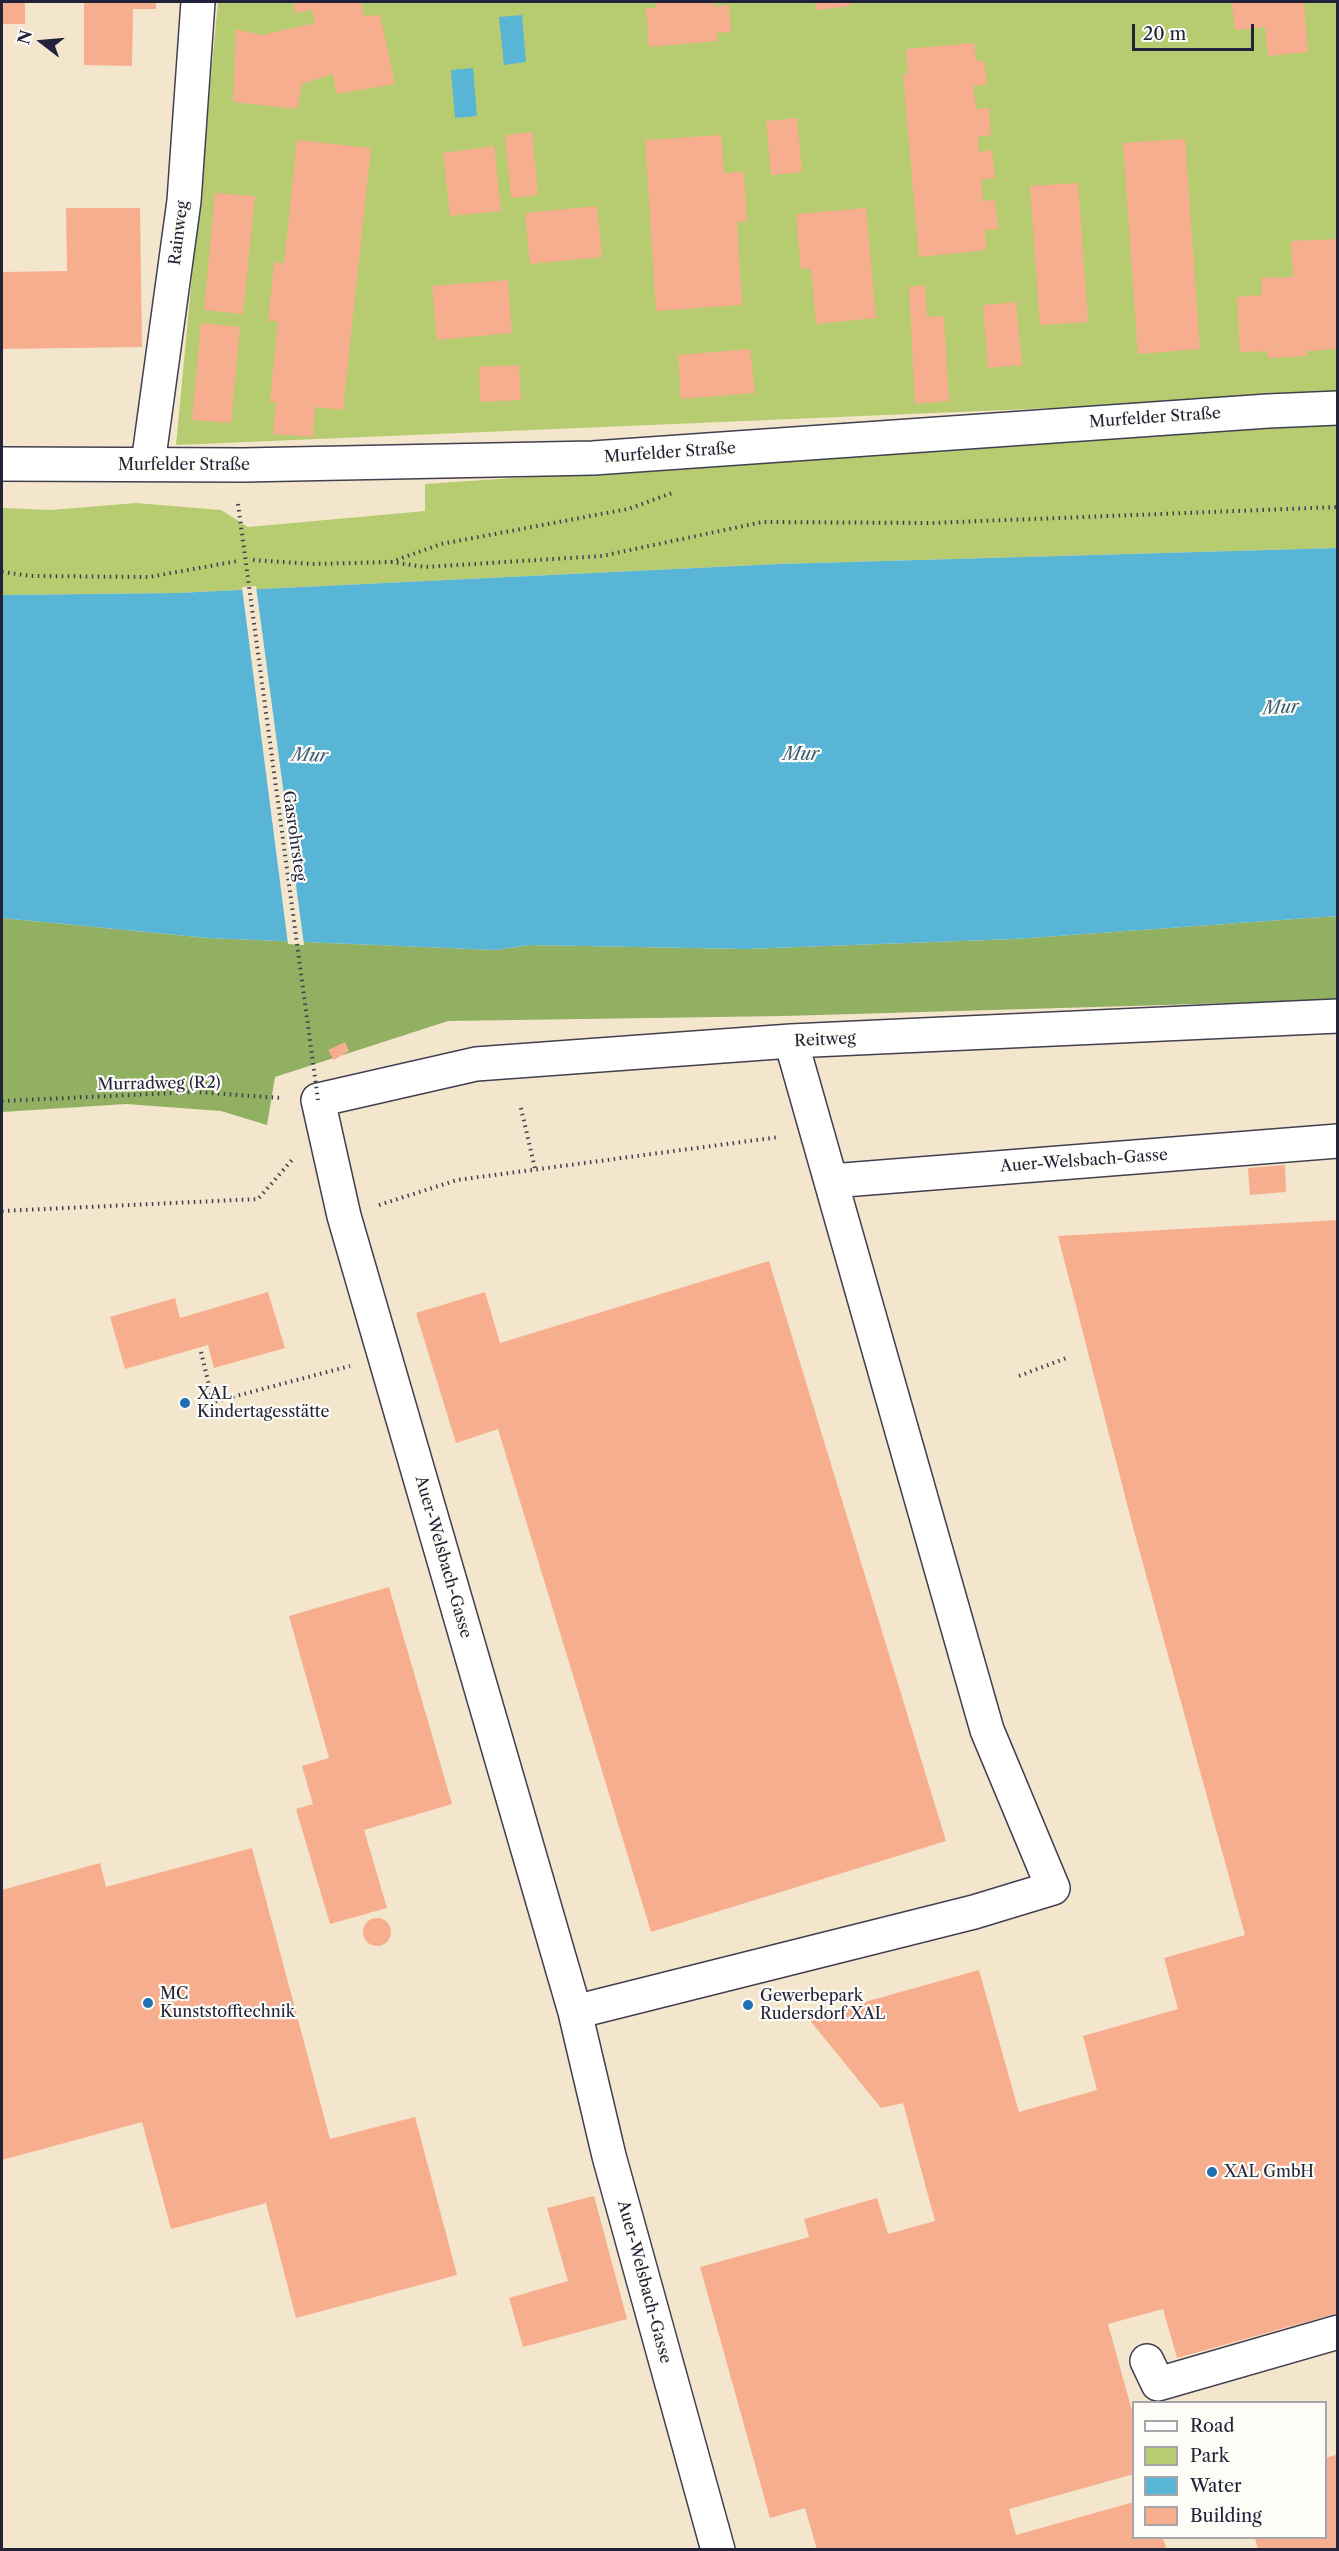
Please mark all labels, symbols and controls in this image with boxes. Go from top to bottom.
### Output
north arrow [12,12,72,72]
scale bar [1135,12,1256,50]
text: 20 m [1143,23,1186,45]
text: N [13,28,36,46]
street label: Rainweg [166,200,192,266]
street label: Murfelder Straße [1089,404,1221,432]
street label: Murfelder Straße [604,439,736,467]
street label: Murfelder Straße [118,455,250,475]
water label: Mur [1262,696,1300,720]
water label: Mur [783,744,819,766]
water label: Mur [292,745,328,767]
street label: Gasrohrsteg [278,789,310,883]
street label: Reitweg [794,1029,856,1051]
street label: Murradweg (R2) [97,1073,221,1095]
street label: Auer-Welsbach-Gasse [1000,1146,1168,1176]
place label: XAL Kindertagesstätte [197,1384,329,1422]
marker: XAL Kindertagesstätte [178,1396,192,1410]
street label: Auer-Welsbach-Gasse [411,1474,475,1640]
place label: MC Kunststofftechnik [160,1984,295,2022]
place label: Gewerbepark Rudersdorf XAL [760,1986,885,2024]
marker: MC Kunststofftechnik [141,1996,155,2010]
marker: Gewerbepark Rudersdorf XAL [741,1998,755,2012]
place label: XAL GmbH [1224,2162,1314,2182]
marker: XAL GmbH [1205,2165,1219,2179]
street label: Auer-Welsbach-Gasse [613,2198,675,2366]
legend [1132,2401,1327,2539]
text: Road [1190,2415,1235,2437]
text: Park [1190,2445,1229,2467]
text: Water [1190,2475,1242,2497]
text: Building [1190,2505,1262,2527]

